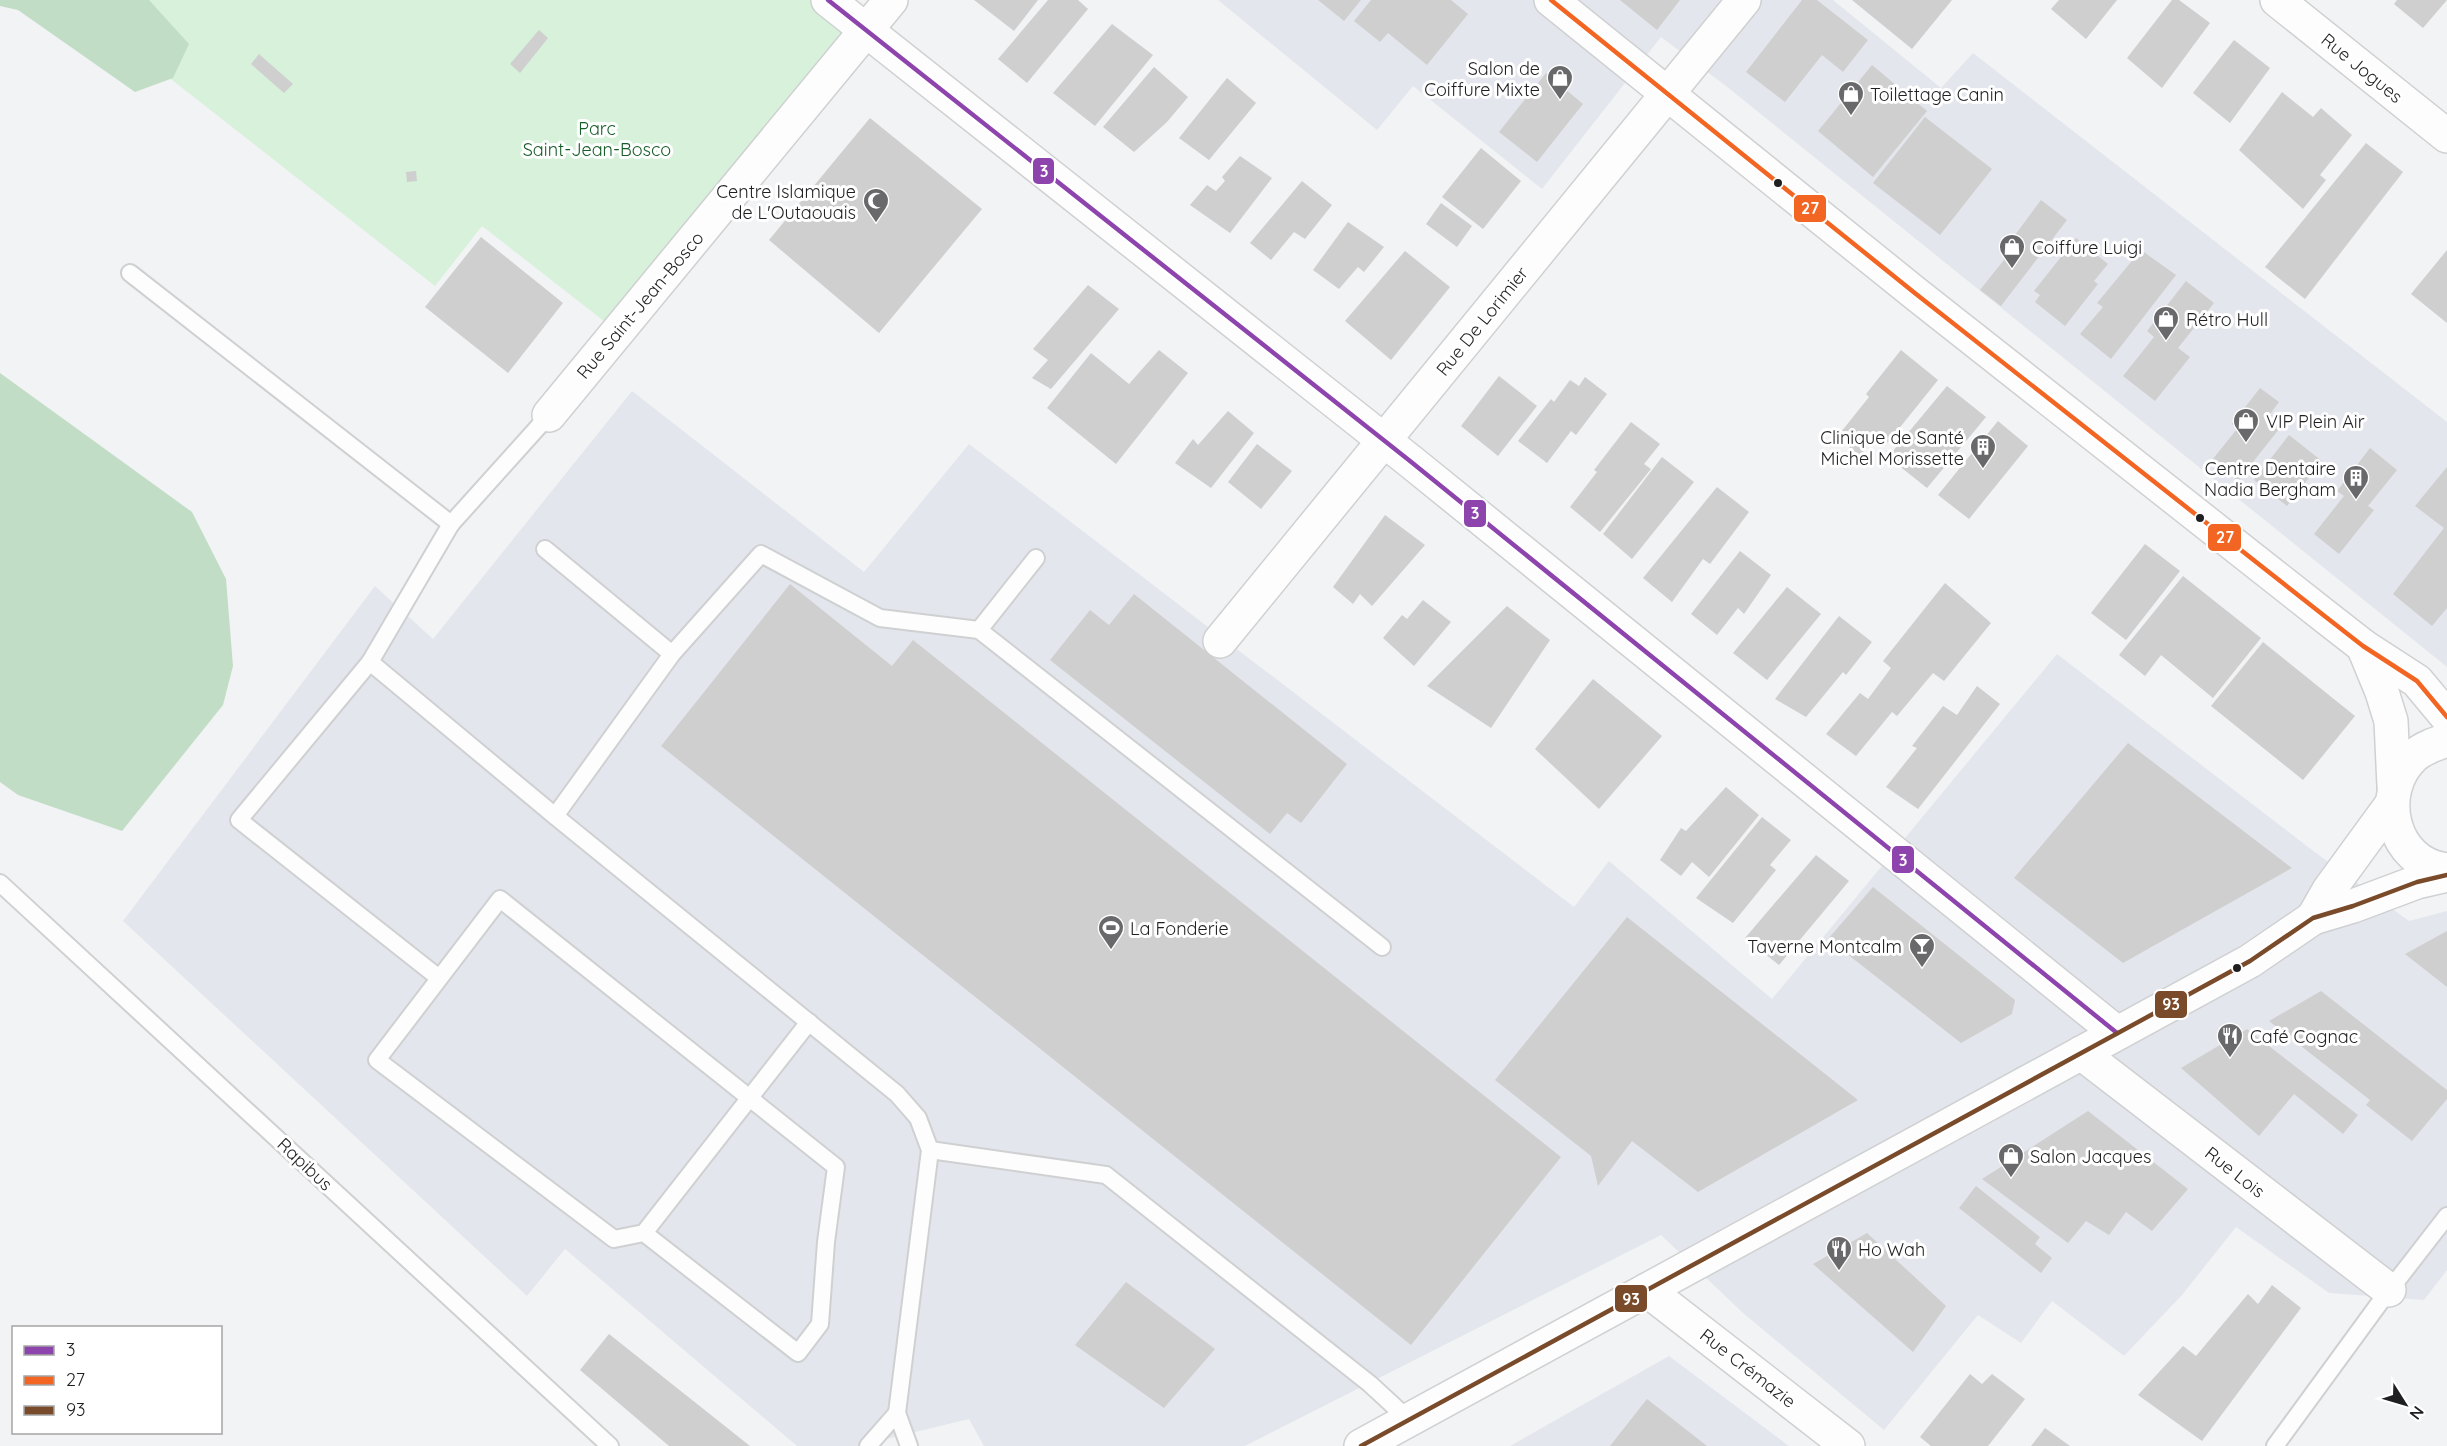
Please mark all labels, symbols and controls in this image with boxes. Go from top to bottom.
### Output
street label: Rue Jogues [2317,28,2407,108]
place label: Salon de Coiffure Mixte [1424,57,1540,101]
shop icon: Salon de Coiffure Mixte [1545,63,1575,101]
shop icon: Toilettage Canin [1836,79,1866,117]
place label: Toilettage Canin [1870,83,2004,106]
park label: Parc Saint-Jean-Bosco [523,117,671,161]
line badge: 3 [1032,157,1055,185]
text: 3 [1040,161,1048,181]
unlabelled marker [1772,177,1784,189]
place label: Centre Islamique de L'Outaouais [716,180,856,224]
mosque icon: Centre Islamique de L'Outaouais [861,186,891,224]
line badge: 27 [1793,194,1827,223]
text: 27 [1801,198,1819,218]
street label: Rue Saint-Jean-Bosco [572,226,708,384]
shop icon: Coiffure Luigi [1997,232,2027,270]
place label: Coiffure Luigi [2032,236,2142,259]
street label: Rue De Lorimier [1431,262,1533,380]
shop icon: Rétro Hull [2151,304,2181,342]
place label: Rétro Hull [2186,308,2268,331]
shop icon: VIP Plein Air [2231,406,2261,444]
place label: VIP Plein Air [2266,410,2365,433]
place label: Clinique de Santé Michel Morissette [1820,426,1964,470]
building icon: Clinique de Santé Michel Morissette [1968,432,1998,470]
place label: Centre Dentaire Nadia Bergham [2204,457,2336,501]
building icon: Centre Dentaire Nadia Bergham [2341,463,2371,501]
line badge: 3 [1463,499,1487,528]
text: 3 [1471,503,1479,523]
unlabelled marker [2194,512,2206,524]
line badge: 27 [2207,523,2242,552]
text: 27 [2216,527,2234,547]
line badge: 3 [1891,845,1915,874]
text: 3 [1899,850,1907,870]
sports icon: La Fonderie [1096,913,1126,951]
place label: La Fonderie [1130,917,1229,940]
bar icon: Taverne Montcalm [1907,931,1937,969]
place label: Taverne Montcalm [1747,935,1902,958]
unlabelled marker [2231,962,2243,974]
line badge: 93 [2154,990,2188,1019]
text: 93 [2162,994,2180,1014]
restaurant icon: Café Cognac [2215,1021,2245,1059]
place label: Café Cognac [2250,1025,2358,1048]
street label: Rapibus [273,1133,337,1195]
shop icon: Salon Jacques [1996,1141,2026,1179]
street label: Rue Lois [2200,1141,2270,1203]
place label: Salon Jacques [2030,1145,2151,1168]
restaurant icon: Ho Wah [1824,1234,1854,1272]
place label: Ho Wah [1858,1238,1925,1261]
line badge: 93 [1614,1284,1648,1313]
text: 93 [1622,1289,1640,1309]
street label: Rue Crémazie [1695,1323,1801,1413]
legend [12,1326,222,1434]
text: 3 [66,1338,75,1361]
text: 27 [66,1368,85,1391]
north arrow [2375,1374,2435,1434]
text: 93 [66,1398,85,1421]
text: N [2405,1402,2429,1424]

